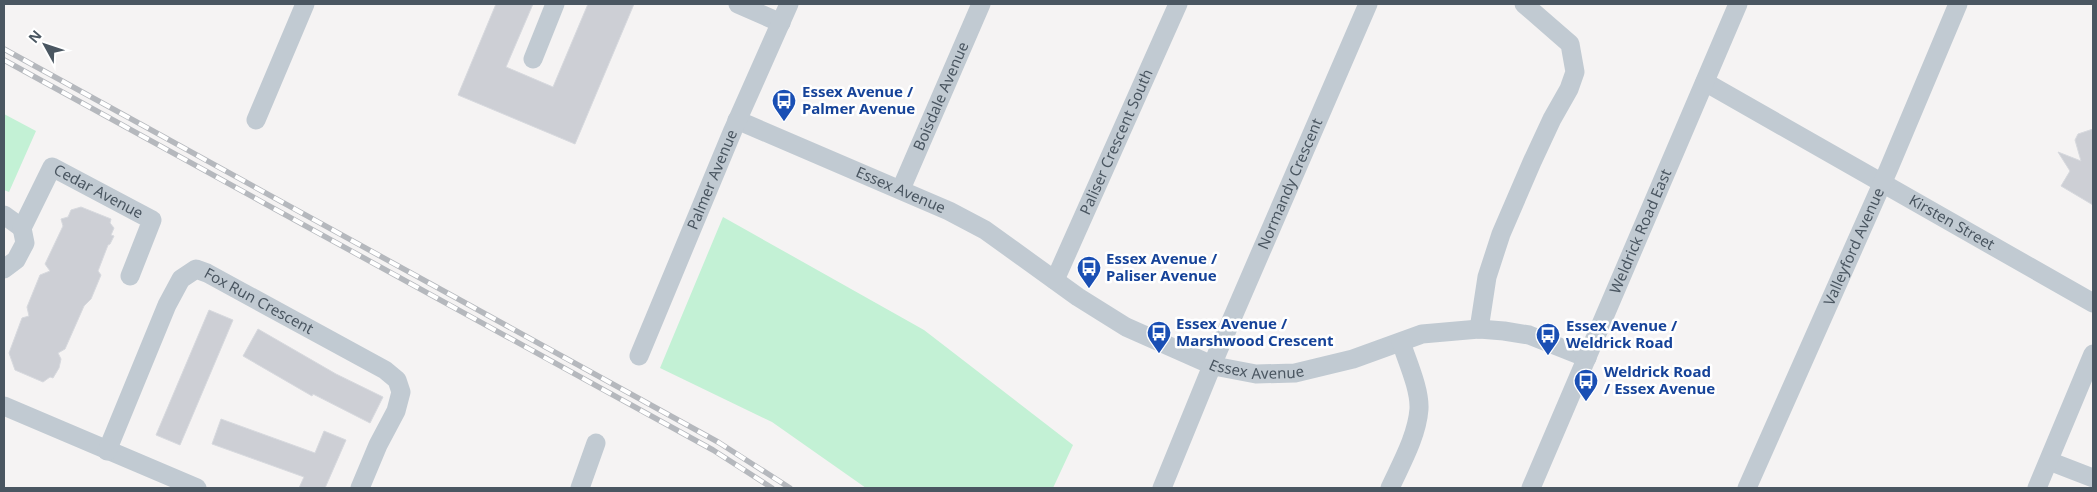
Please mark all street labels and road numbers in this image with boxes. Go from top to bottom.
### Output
street label: Boisdale Avenue [908,38,972,153]
street label: Paliser Crescent South [1074,66,1157,218]
street label: Normandy Crescent [1252,115,1327,252]
street label: Palmer Avenue [682,126,741,232]
street label: Cedar Avenue [51,159,147,223]
street label: Essex Avenue [853,161,949,217]
street label: Weldrick Road East [1604,165,1676,297]
street label: Valleyford Avenue [1818,184,1888,308]
street label: Kirsten Street [1906,189,1999,254]
street label: Fox Run Crescent [201,262,318,338]
street label: Essex Avenue [1206,354,1306,383]

